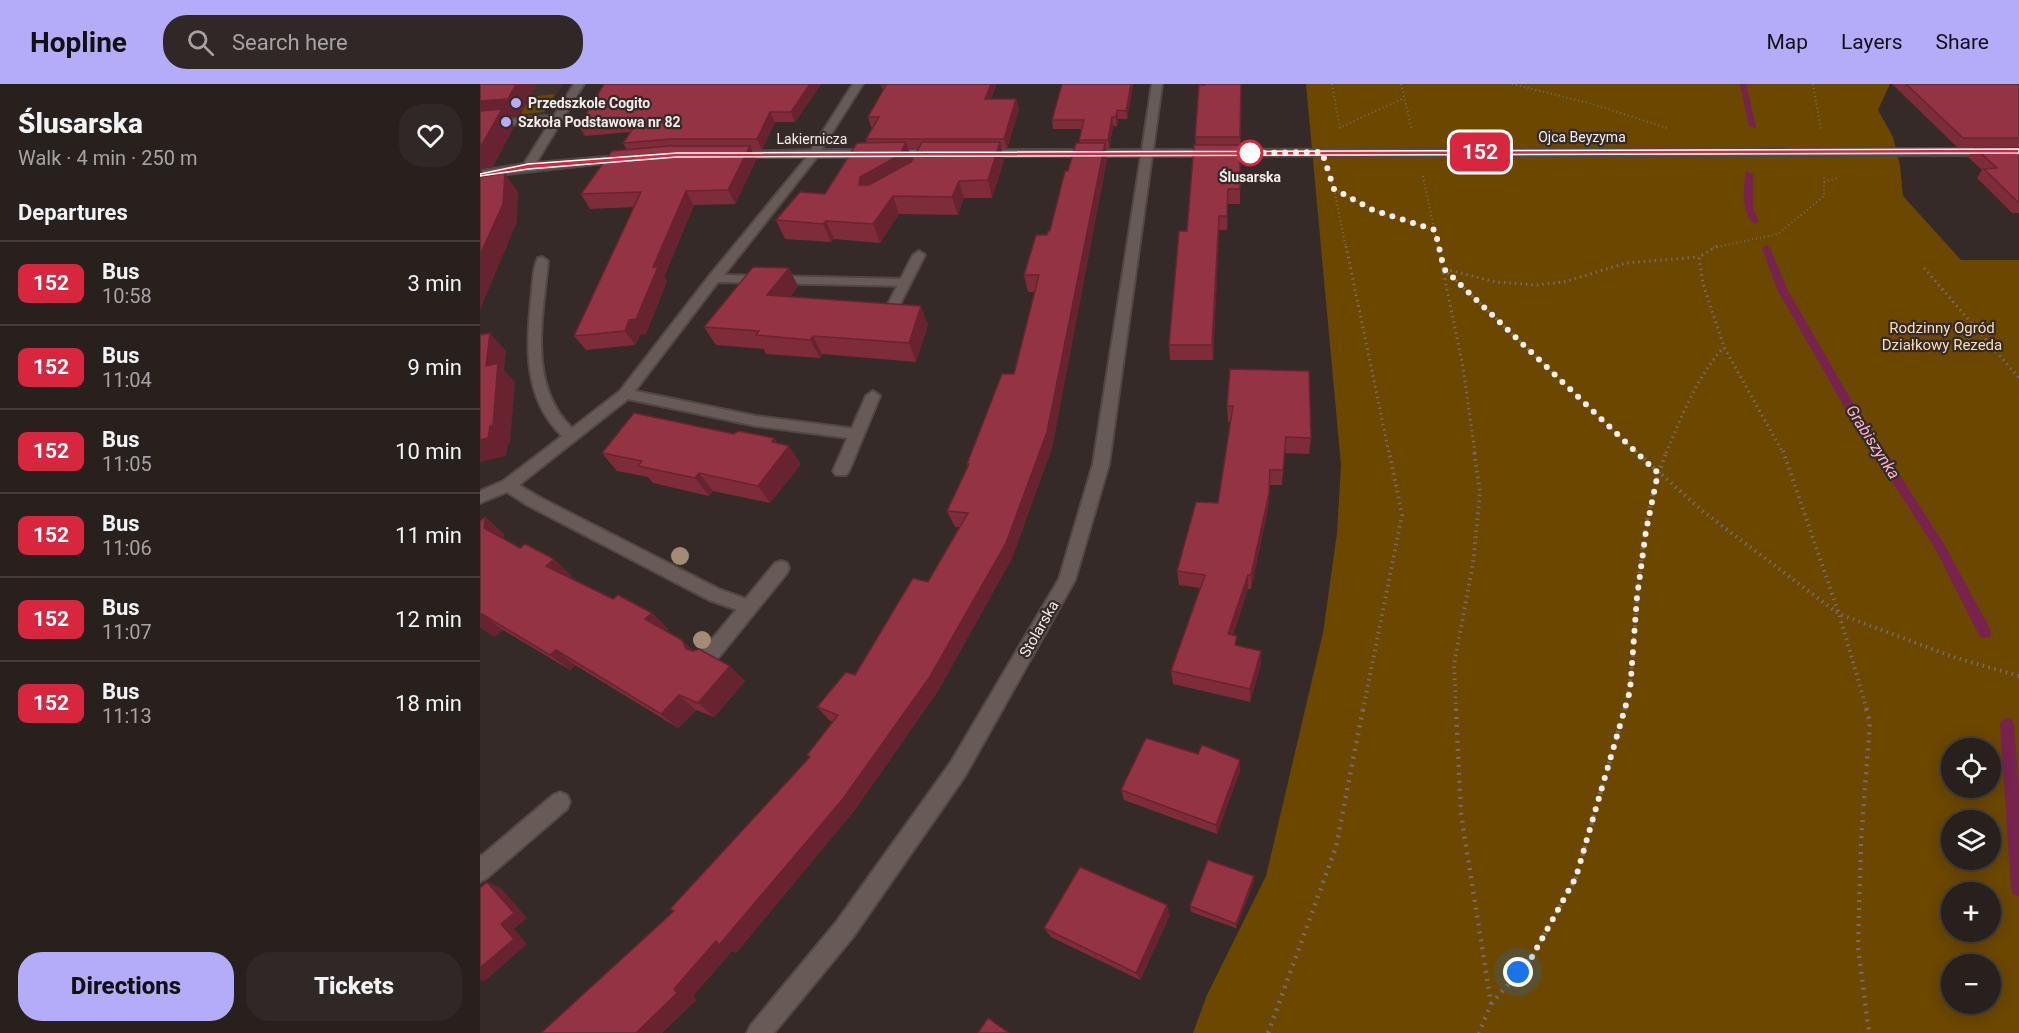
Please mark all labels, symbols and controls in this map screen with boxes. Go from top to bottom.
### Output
search box [163,15,583,69]
text: Hopline [30,26,127,59]
icon: search [184,26,217,59]
text: Search here [232,30,348,55]
text: Map [1766,30,1808,54]
text: Layers [1841,30,1902,54]
text: Share [1935,30,1989,54]
place label: Przedszkole Cogito [528,95,650,111]
marker: Przedszkole Cogito [509,96,523,110]
button: heart [399,104,462,167]
text: Ślusarska [18,107,143,140]
place label: Szkoła Podstawowa nr 82 [518,114,680,130]
marker: Szkoła Podstawowa nr 82 [499,115,513,129]
street label: Ojca Beyzyma [1538,129,1626,145]
street label: Lakiernicza [777,131,847,147]
line badge: 152 [1446,132,1514,172]
marker: Ślusarska [1237,140,1263,166]
text: 152 [1462,140,1498,164]
text: Walk · 4 min · 250 m [18,146,197,170]
place label: Ślusarska [1219,168,1282,185]
text: Departures [18,200,128,225]
text: Bus [102,259,140,284]
text: 152 [33,271,69,295]
text: 3 min [407,271,462,296]
text: 10:58 [102,284,152,308]
park label: Rodzinny Ogród Działkowy Rezeda [1882,319,2002,354]
text: Bus [102,343,140,368]
text: 152 [33,355,69,379]
text: 9 min [407,355,462,380]
text: 11:04 [102,368,152,392]
water label: Grabiszynka [1842,401,1904,483]
text: Bus [102,427,140,452]
text: 152 [33,439,69,463]
text: 10 min [395,439,462,464]
text: 11:05 [102,452,152,476]
text: Bus [102,511,140,536]
text: 152 [33,523,69,547]
text: 11 min [395,523,462,548]
text: 11:06 [102,536,152,560]
text: Bus [102,595,140,620]
street label: Stolarska [1016,597,1062,661]
text: 152 [33,607,69,631]
text: 12 min [395,607,462,632]
text: 11:07 [102,620,152,644]
text: Bus [102,679,140,704]
text: 152 [33,691,69,715]
text: 18 min [395,691,462,716]
text: 11:13 [102,704,152,728]
map controls [1941,738,2001,1014]
button: locate [1941,738,2001,798]
button: layers [1941,810,2001,870]
button: + [1941,882,2001,942]
button: Directions [18,952,234,1021]
button: Tickets [246,952,462,1021]
button: − [1941,954,2001,1014]
your location [1503,957,1533,987]

